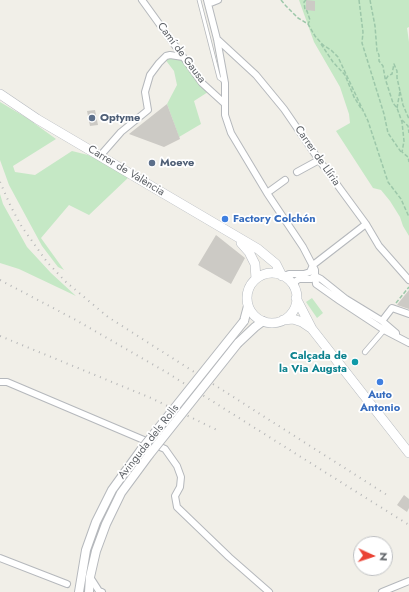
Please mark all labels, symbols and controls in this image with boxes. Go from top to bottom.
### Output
street label: Camí de Gausa [154,20,208,86]
place label: Optyme [100,111,140,125]
marker: Optyme [87,113,97,123]
street label: Carrer de Llíria [291,123,343,189]
street label: Carrer de València [85,143,167,199]
place label: Moeve [160,156,194,170]
marker: Moeve [147,158,157,168]
place label: Factory Colchón [233,212,316,226]
marker: Factory Colchón [220,214,230,224]
place label: Calçada de la Via Augsta [279,349,347,375]
marker: Calçada de la Via Augsta [350,357,360,367]
marker: Auto Antonio [375,377,385,387]
place label: Auto Antonio [360,388,400,414]
street label: Avinguda dels Rolls [116,402,182,482]
north arrow [353,536,393,576]
text: N [376,552,392,561]

